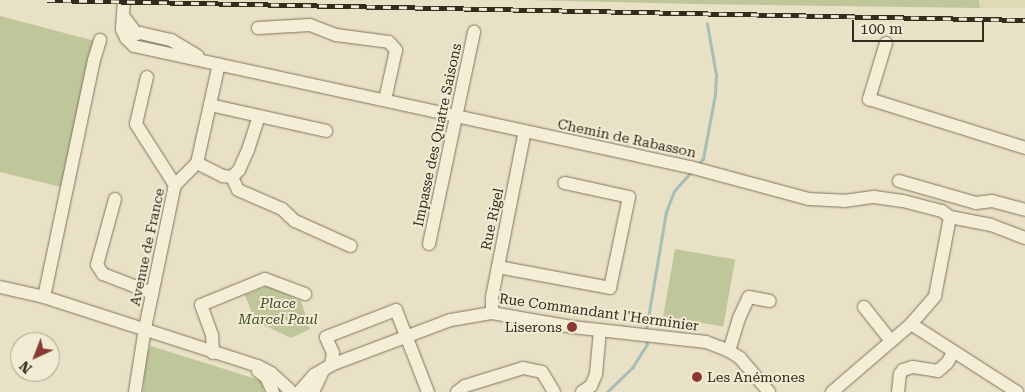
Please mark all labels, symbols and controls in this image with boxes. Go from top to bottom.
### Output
scale bar [855,10,988,42]
text: 100 m [860,20,903,38]
street label: Impasse des Quatre Saisons [409,42,465,228]
street label: Chemin de Rabasson [556,115,698,161]
street label: Rue Rigel [477,186,507,252]
street label: Avenue de France [126,187,168,307]
street label: Rue Commandant l'Herminier [498,290,700,334]
park label: Place Marcel Paul [238,295,318,328]
place label: Liserons [505,319,562,335]
marker: Liserons [566,321,578,333]
north arrow [10,332,60,382]
text: N [16,358,35,377]
place label: Les Anémones [707,369,805,385]
marker: Les Anémones [691,371,703,383]

